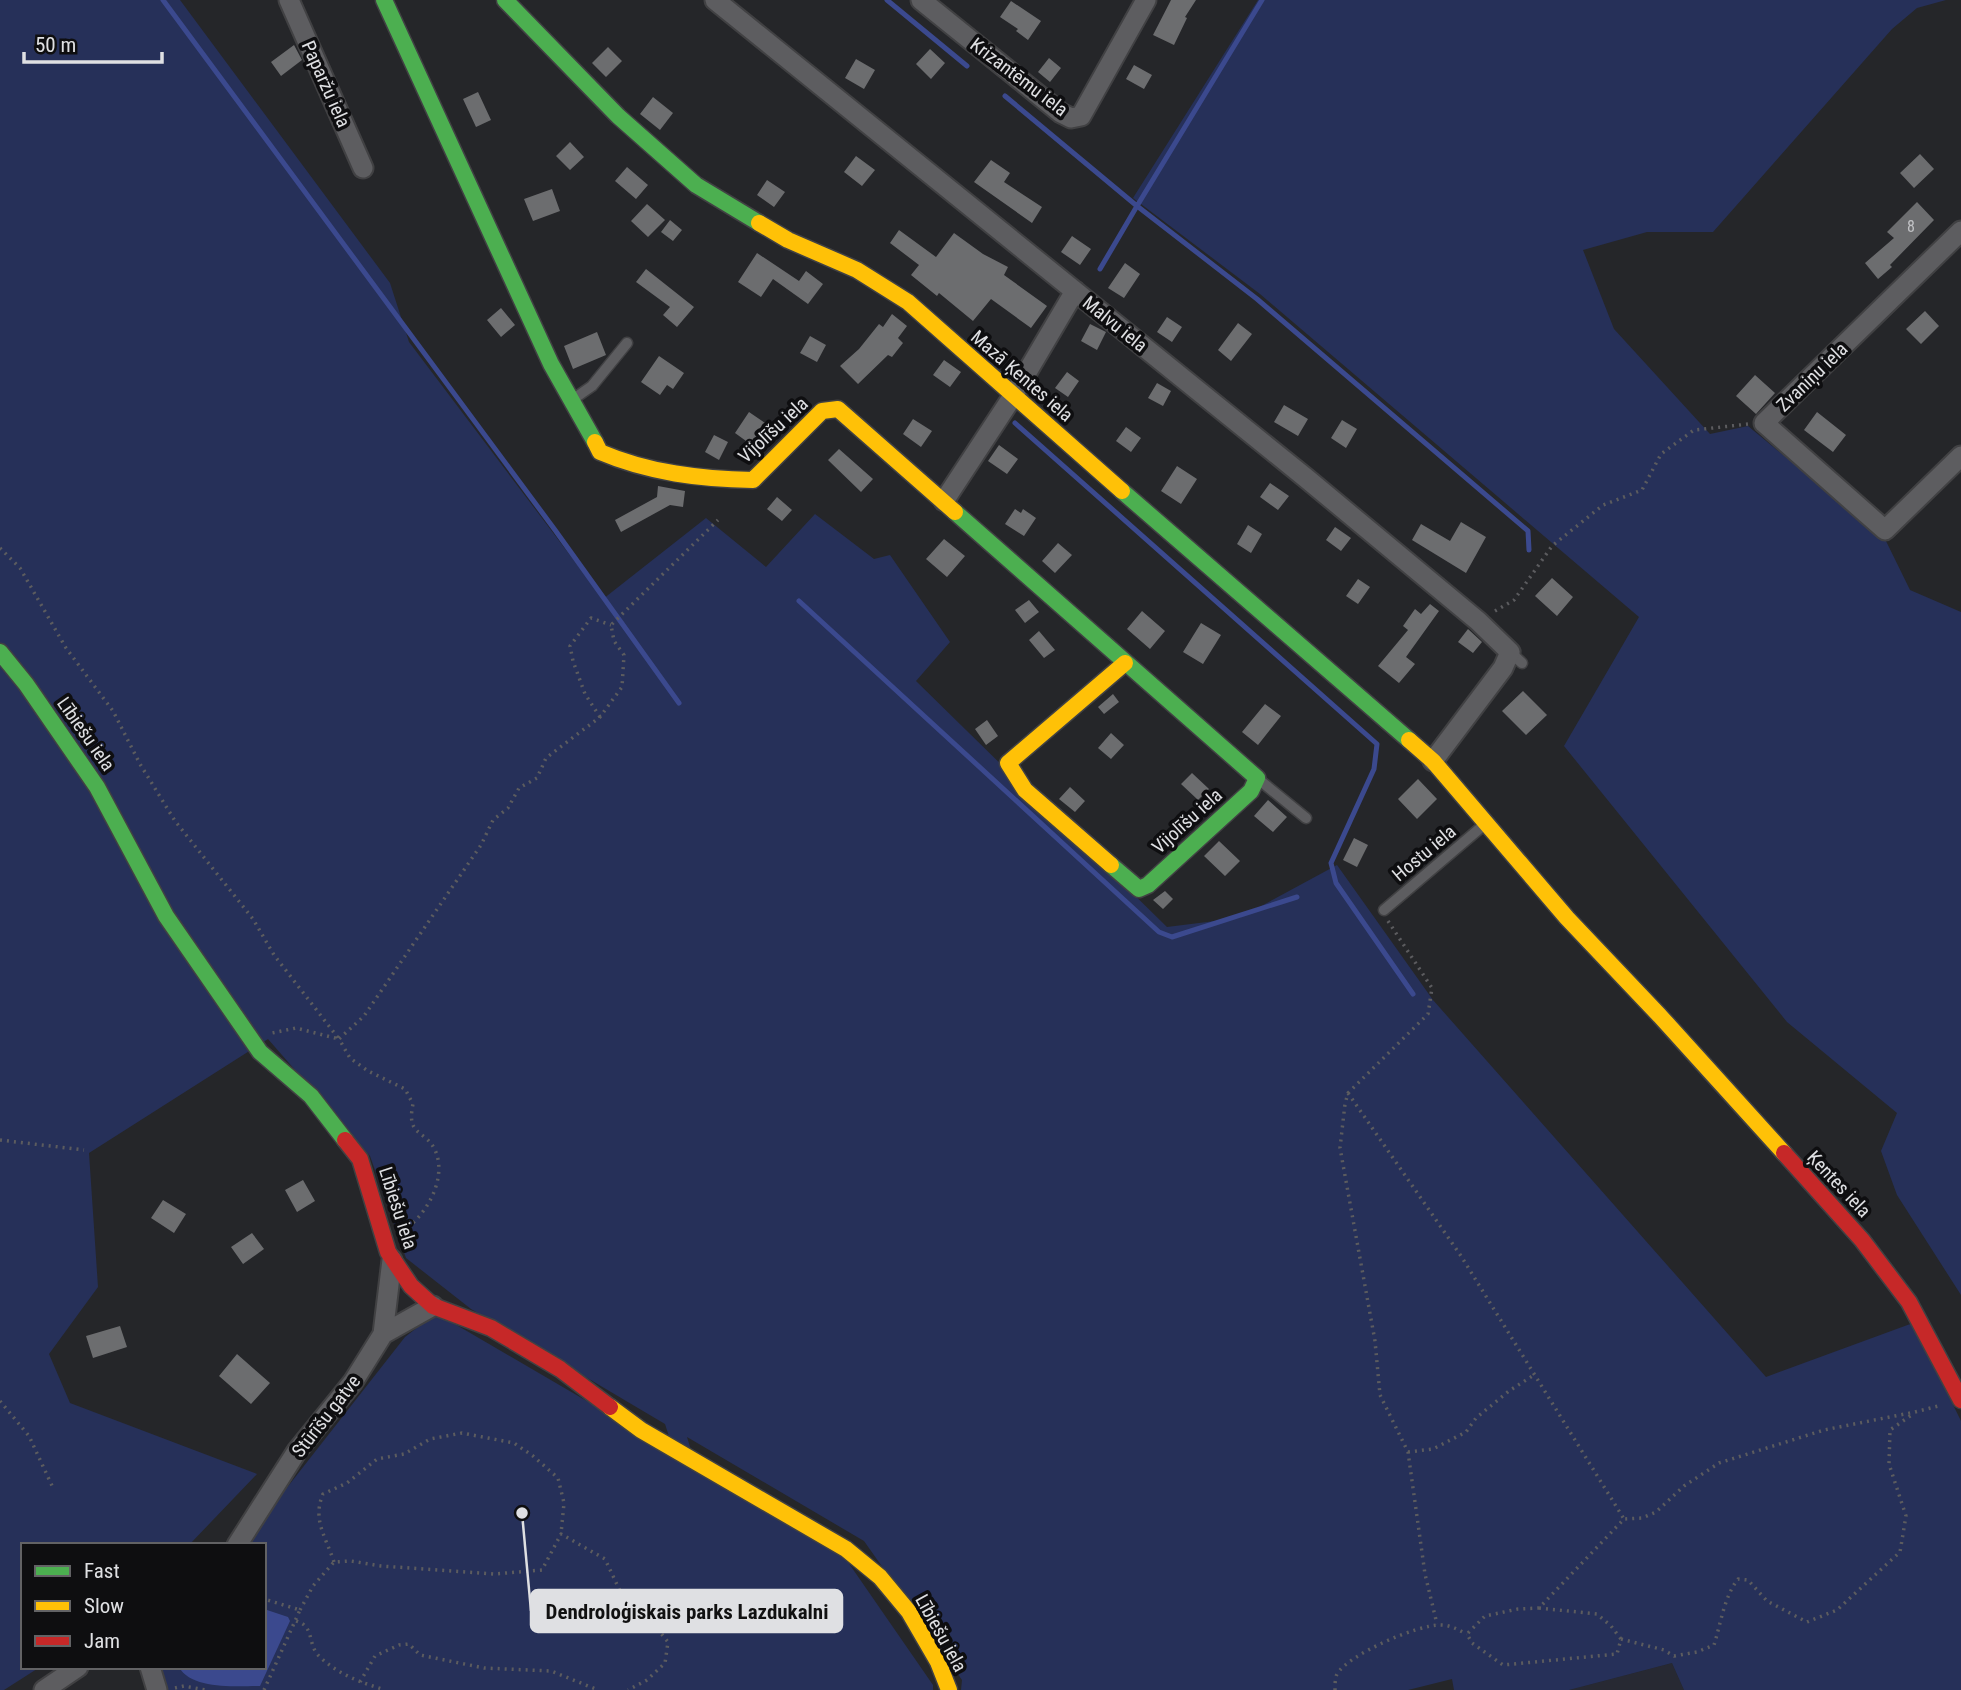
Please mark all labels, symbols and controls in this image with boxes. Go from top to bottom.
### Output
scale bar [24,21,163,65]
text: 50 m [35,33,76,57]
street label: Krizantēmu iela [966,33,1072,121]
street label: Paparžu iela [297,37,355,131]
house number: 8 [1907,217,1915,236]
street label: Malvu iela [1078,291,1152,357]
street label: Mazā Ķentes iela [966,325,1078,427]
street label: Zvaniņu iela [1772,338,1852,416]
street label: Vijolīšu iela [733,392,813,468]
street label: Lībiešu iela [52,693,120,775]
street label: Vijolīšu iela [1147,783,1227,859]
street label: Hostu iela [1388,820,1460,886]
street label: Ķentes iela [1802,1146,1876,1222]
street label: Lībiešu iela [374,1164,422,1252]
street label: Stūrīšu gatve [287,1370,365,1462]
legend [21,1543,266,1669]
text: Fast [84,1559,120,1583]
callout: Dendroloģiskais parks Lazdukalni [531,1590,842,1632]
street label: Lībiešu iela [910,1590,972,1676]
text: Slow [84,1594,124,1618]
text: Dendroloģiskais parks Lazdukalni [546,1600,828,1624]
text: Jam [84,1629,120,1653]

